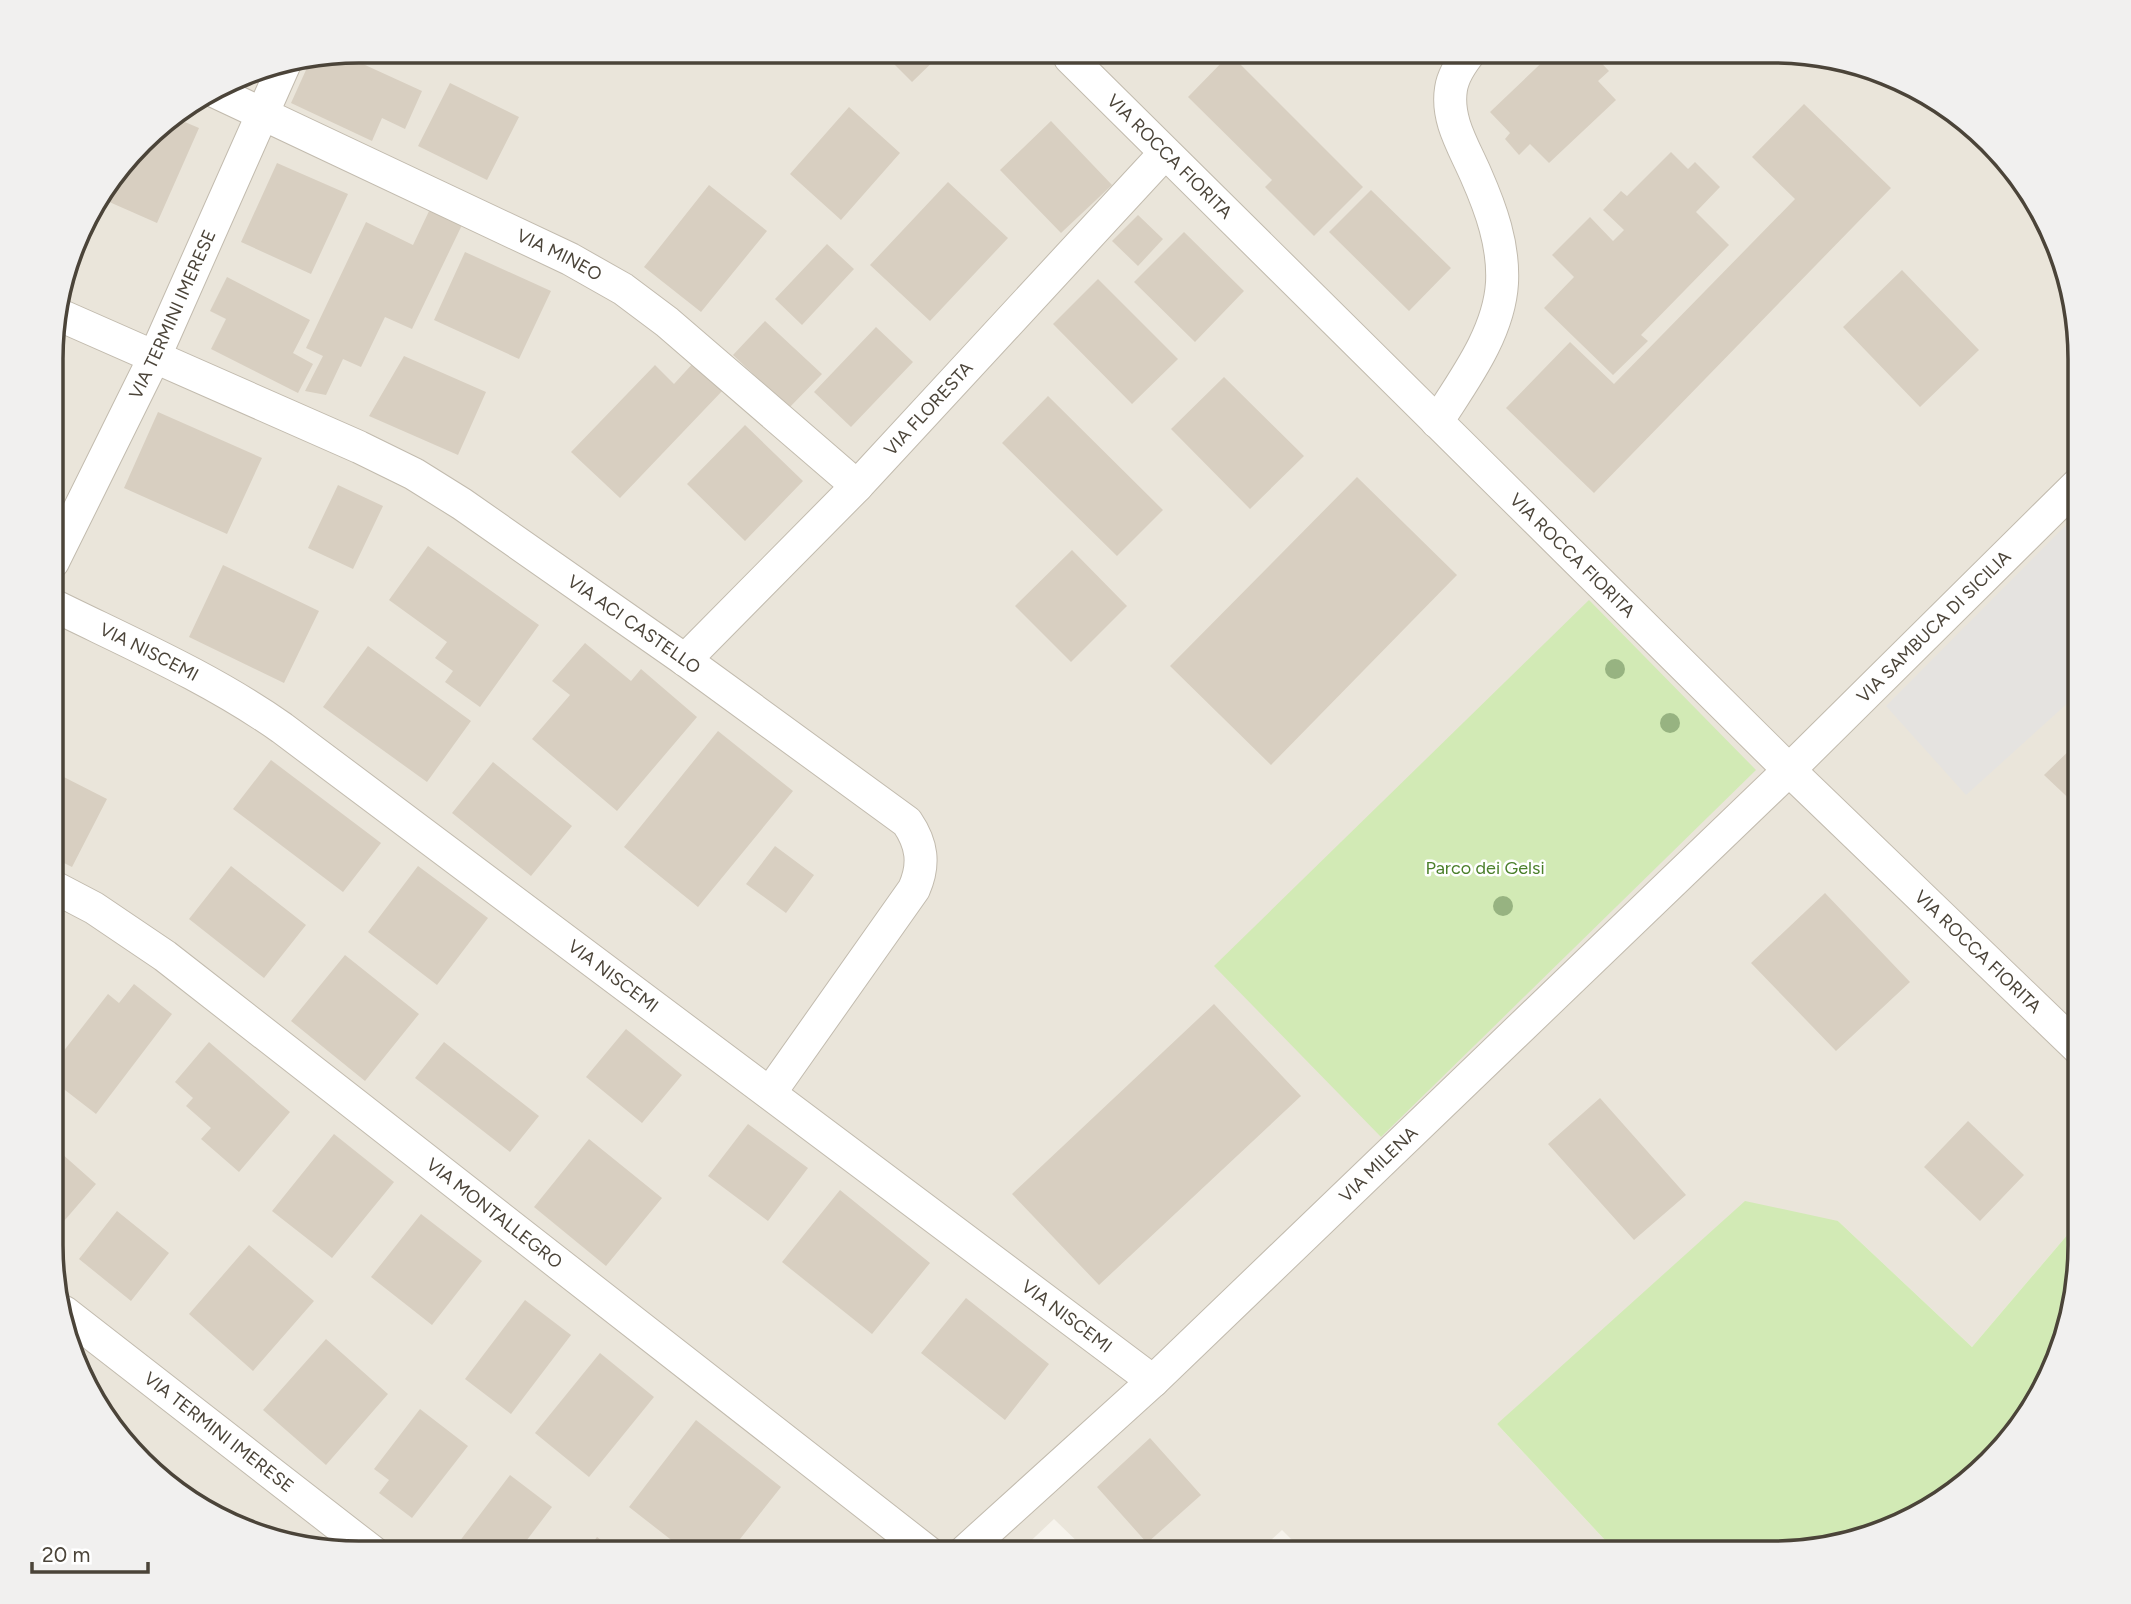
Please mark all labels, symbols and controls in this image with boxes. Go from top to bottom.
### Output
street label: VIA ROCCA FIORITA [1102,90,1237,223]
street label: VIA MINEO [513,224,606,286]
street label: VIA TERMINI IMERESE [124,226,221,403]
street label: VIA FLORESTA [879,357,978,460]
street label: VIA ROCCA FIORITA [1505,489,1640,622]
street label: VIA SAMBUCA DI SICILIA [1852,546,2015,708]
street label: VIA ACI CASTELLO [563,570,705,679]
street label: VIA NISCEMI [96,618,202,686]
park label: Parco dei Gelsi [1425,857,1545,879]
street label: VIA ROCCA FIORITA [1910,886,2046,1018]
street label: VIA NISCEMI [563,935,663,1017]
street label: VIA MILENA [1335,1122,1422,1207]
street label: VIA MONTALLEGRO [422,1153,567,1273]
street label: VIA NISCEMI [1017,1275,1116,1357]
street label: VIA TERMINI IMERESE [139,1367,298,1497]
scale bar [32,1530,147,1574]
text: 20 m [42,1542,90,1567]

